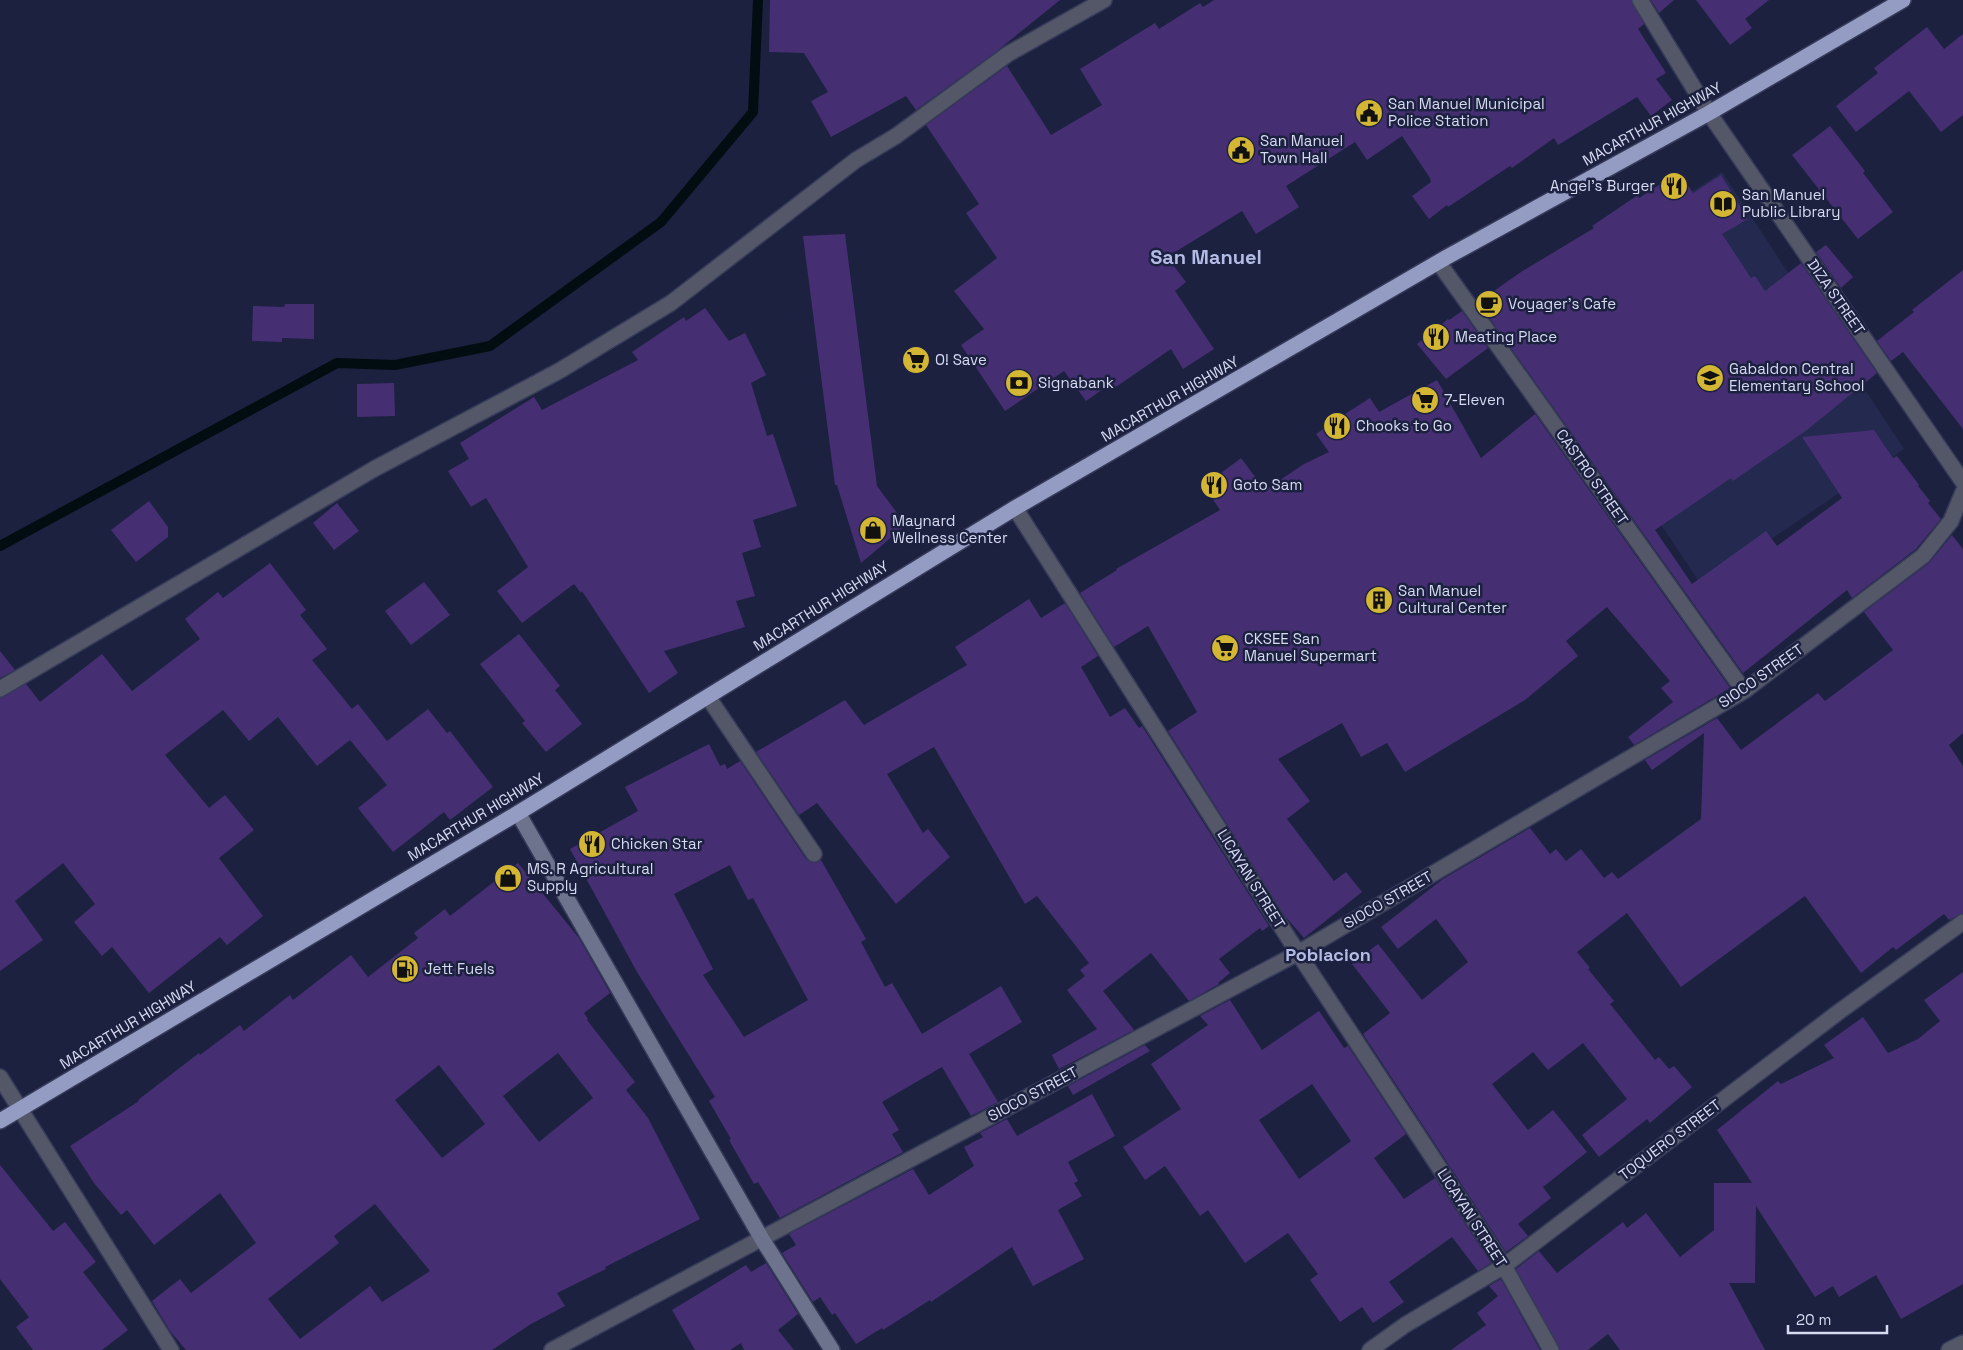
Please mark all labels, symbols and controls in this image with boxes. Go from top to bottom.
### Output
street label: MACARTHUR HIGHWAY [1579,77,1725,170]
place label: San Manuel Municipal Police Station [1388,94,1545,130]
public building icon: San Manuel Municipal Police Station [1354,98,1384,128]
place label: San Manuel Town Hall [1260,131,1343,167]
public building icon: San Manuel Town Hall [1226,135,1256,165]
restaurant icon: Angel's Burger [1659,171,1689,201]
place label: Angel's Burger [1550,176,1655,195]
place label: San Manuel Public Library [1742,185,1840,221]
library icon: San Manuel Public Library [1708,189,1738,219]
district label: San Manuel [1150,244,1262,270]
street label: DIZA STREET [1803,255,1870,338]
cafe icon: Voyager's Cafe [1474,289,1504,319]
place label: Voyager's Cafe [1508,294,1616,313]
restaurant icon: Meating Place [1421,322,1451,352]
place label: Meating Place [1455,327,1557,346]
supermarket icon: O! Save [901,345,931,375]
place label: O! Save [935,350,987,369]
street label: MACARTHUR HIGHWAY [1097,351,1242,446]
place label: Gabaldon Central Elementary School [1729,359,1865,395]
school or university icon: Gabaldon Central Elementary School [1695,363,1725,393]
bank icon: Signabank [1004,368,1034,398]
place label: Signabank [1038,373,1114,392]
supermarket icon: 7-Eleven [1410,385,1440,415]
place label: 7-Eleven [1444,390,1505,409]
restaurant icon: Chooks to Go [1322,411,1352,441]
place label: Chooks to Go [1356,416,1452,435]
street label: CASTRO STREET [1552,425,1633,528]
restaurant icon: Goto Sam [1199,470,1229,500]
place label: Goto Sam [1233,475,1302,494]
place label: Maynard Wellness Center [892,511,1008,547]
shop icon: Maynard Wellness Center [858,515,888,545]
street label: MACARTHUR HIGHWAY [750,556,892,655]
place label: San Manuel Cultural Center [1398,581,1507,617]
building icon: San Manuel Cultural Center [1364,585,1394,615]
place label: CKSEE San Manuel Supermart [1244,629,1377,665]
supermarket icon: CKSEE San Manuel Supermart [1210,633,1240,663]
street label: SIOCO STREET [1715,639,1807,712]
street label: MACARTHUR HIGHWAY [404,768,547,865]
street label: LICAYAN STREET [1213,825,1290,932]
restaurant icon: Chicken Star [577,829,607,859]
place label: Chicken Star [611,834,703,853]
place label: MS. R Agricultural Supply [527,859,653,895]
shop icon: MS. R Agricultural Supply [493,863,523,893]
street label: SIOCO STREET [1340,866,1436,933]
district label: Poblacion [1285,943,1371,966]
fuel station icon: Jett Fuels [390,954,420,984]
place label: Jett Fuels [424,959,495,978]
street label: MACARTHUR HIGHWAY [56,976,199,1073]
street label: SIOCO STREET [985,1062,1081,1125]
street label: TOQUERO STREET [1615,1095,1725,1184]
street label: LICAYAN STREET [1433,1165,1511,1271]
scale bar [1788,1302,1887,1334]
text: 20 m [1796,1310,1831,1329]

